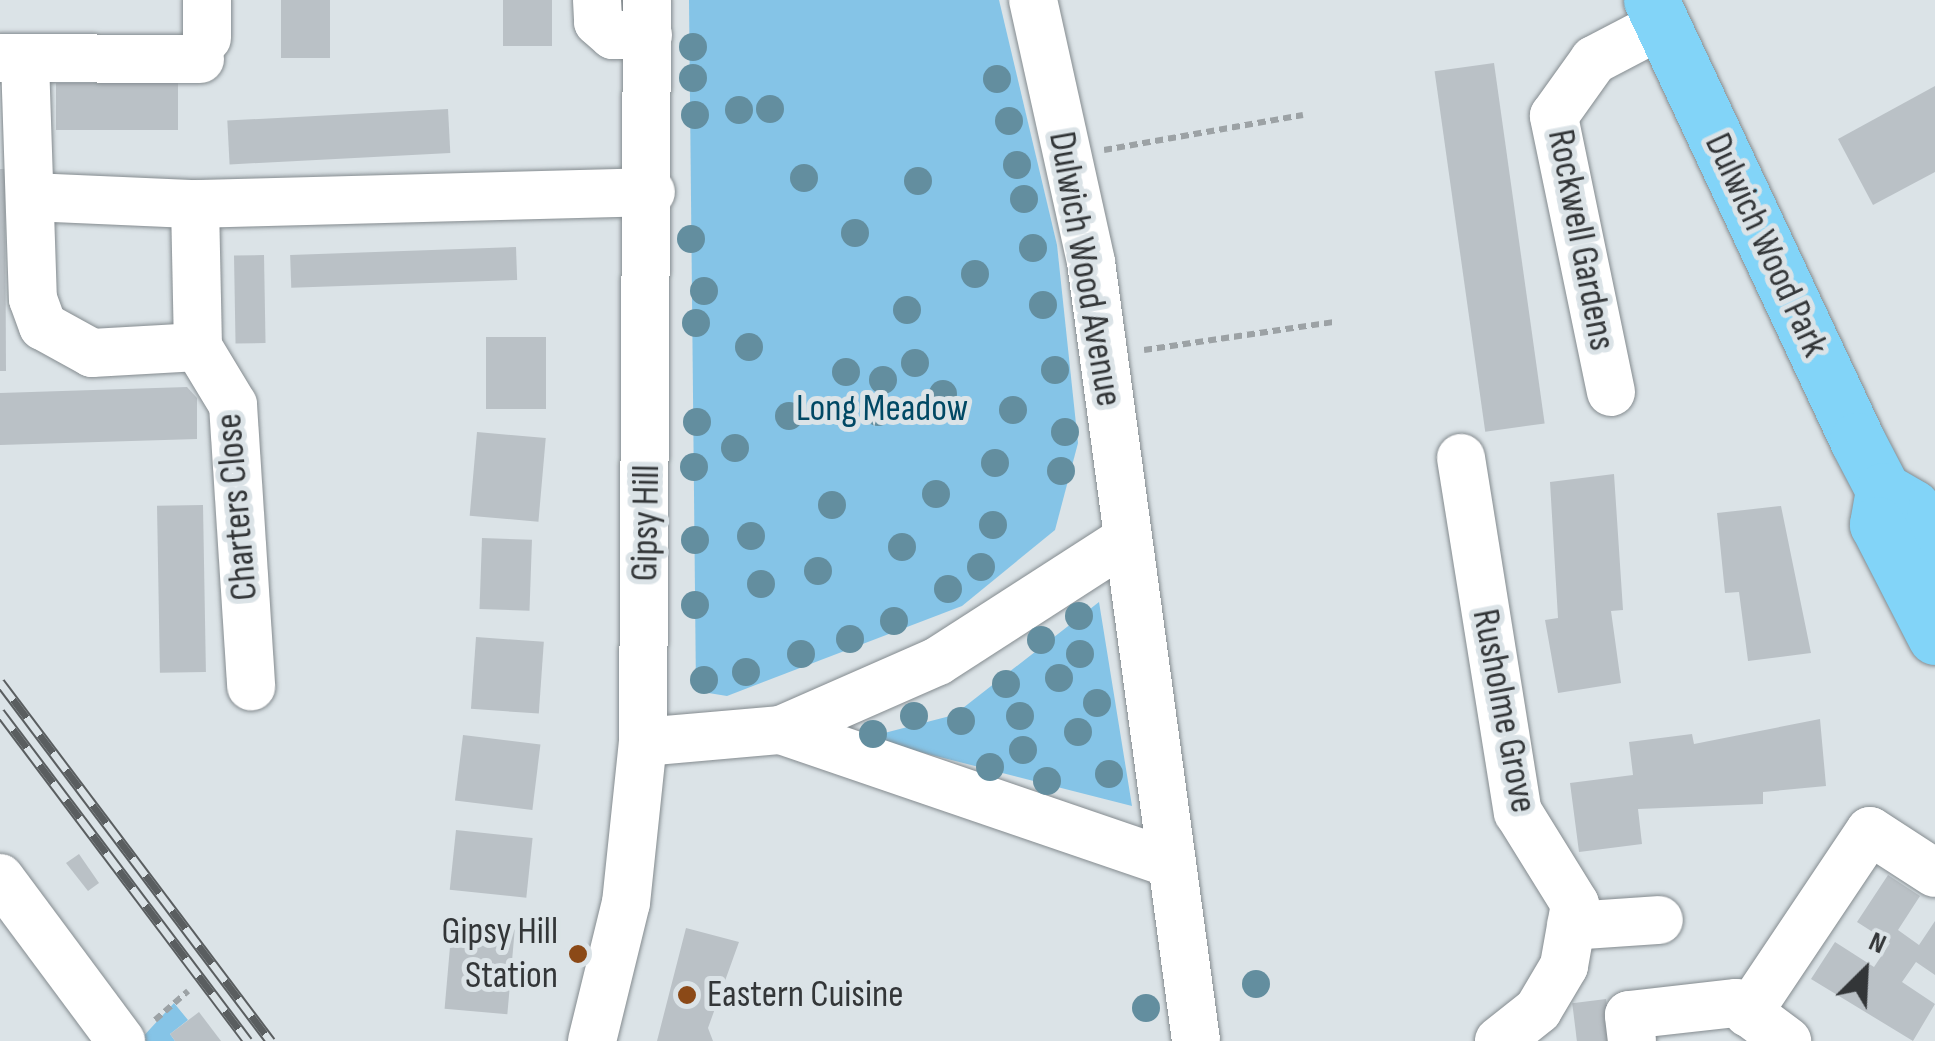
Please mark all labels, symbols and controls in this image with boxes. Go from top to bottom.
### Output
street label: Rockwell Gardens [1537,126,1625,354]
street label: Dulwich Wood Park [1694,126,1838,364]
street label: Dulwich Wood Avenue [1038,128,1132,410]
park label: Long Meadow [796,386,968,432]
street label: Charters Close [206,412,268,602]
street label: Gipsy Hill [622,464,670,582]
street label: Rusholme Grove [1462,605,1546,817]
place label: Gipsy Hill Station [441,909,558,998]
north arrow [1815,921,1915,1021]
text: N [1864,925,1891,961]
marker: Gipsy Hill Station [567,943,589,965]
place label: Eastern Cuisine [707,972,904,1018]
marker: Eastern Cuisine [676,984,698,1006]

